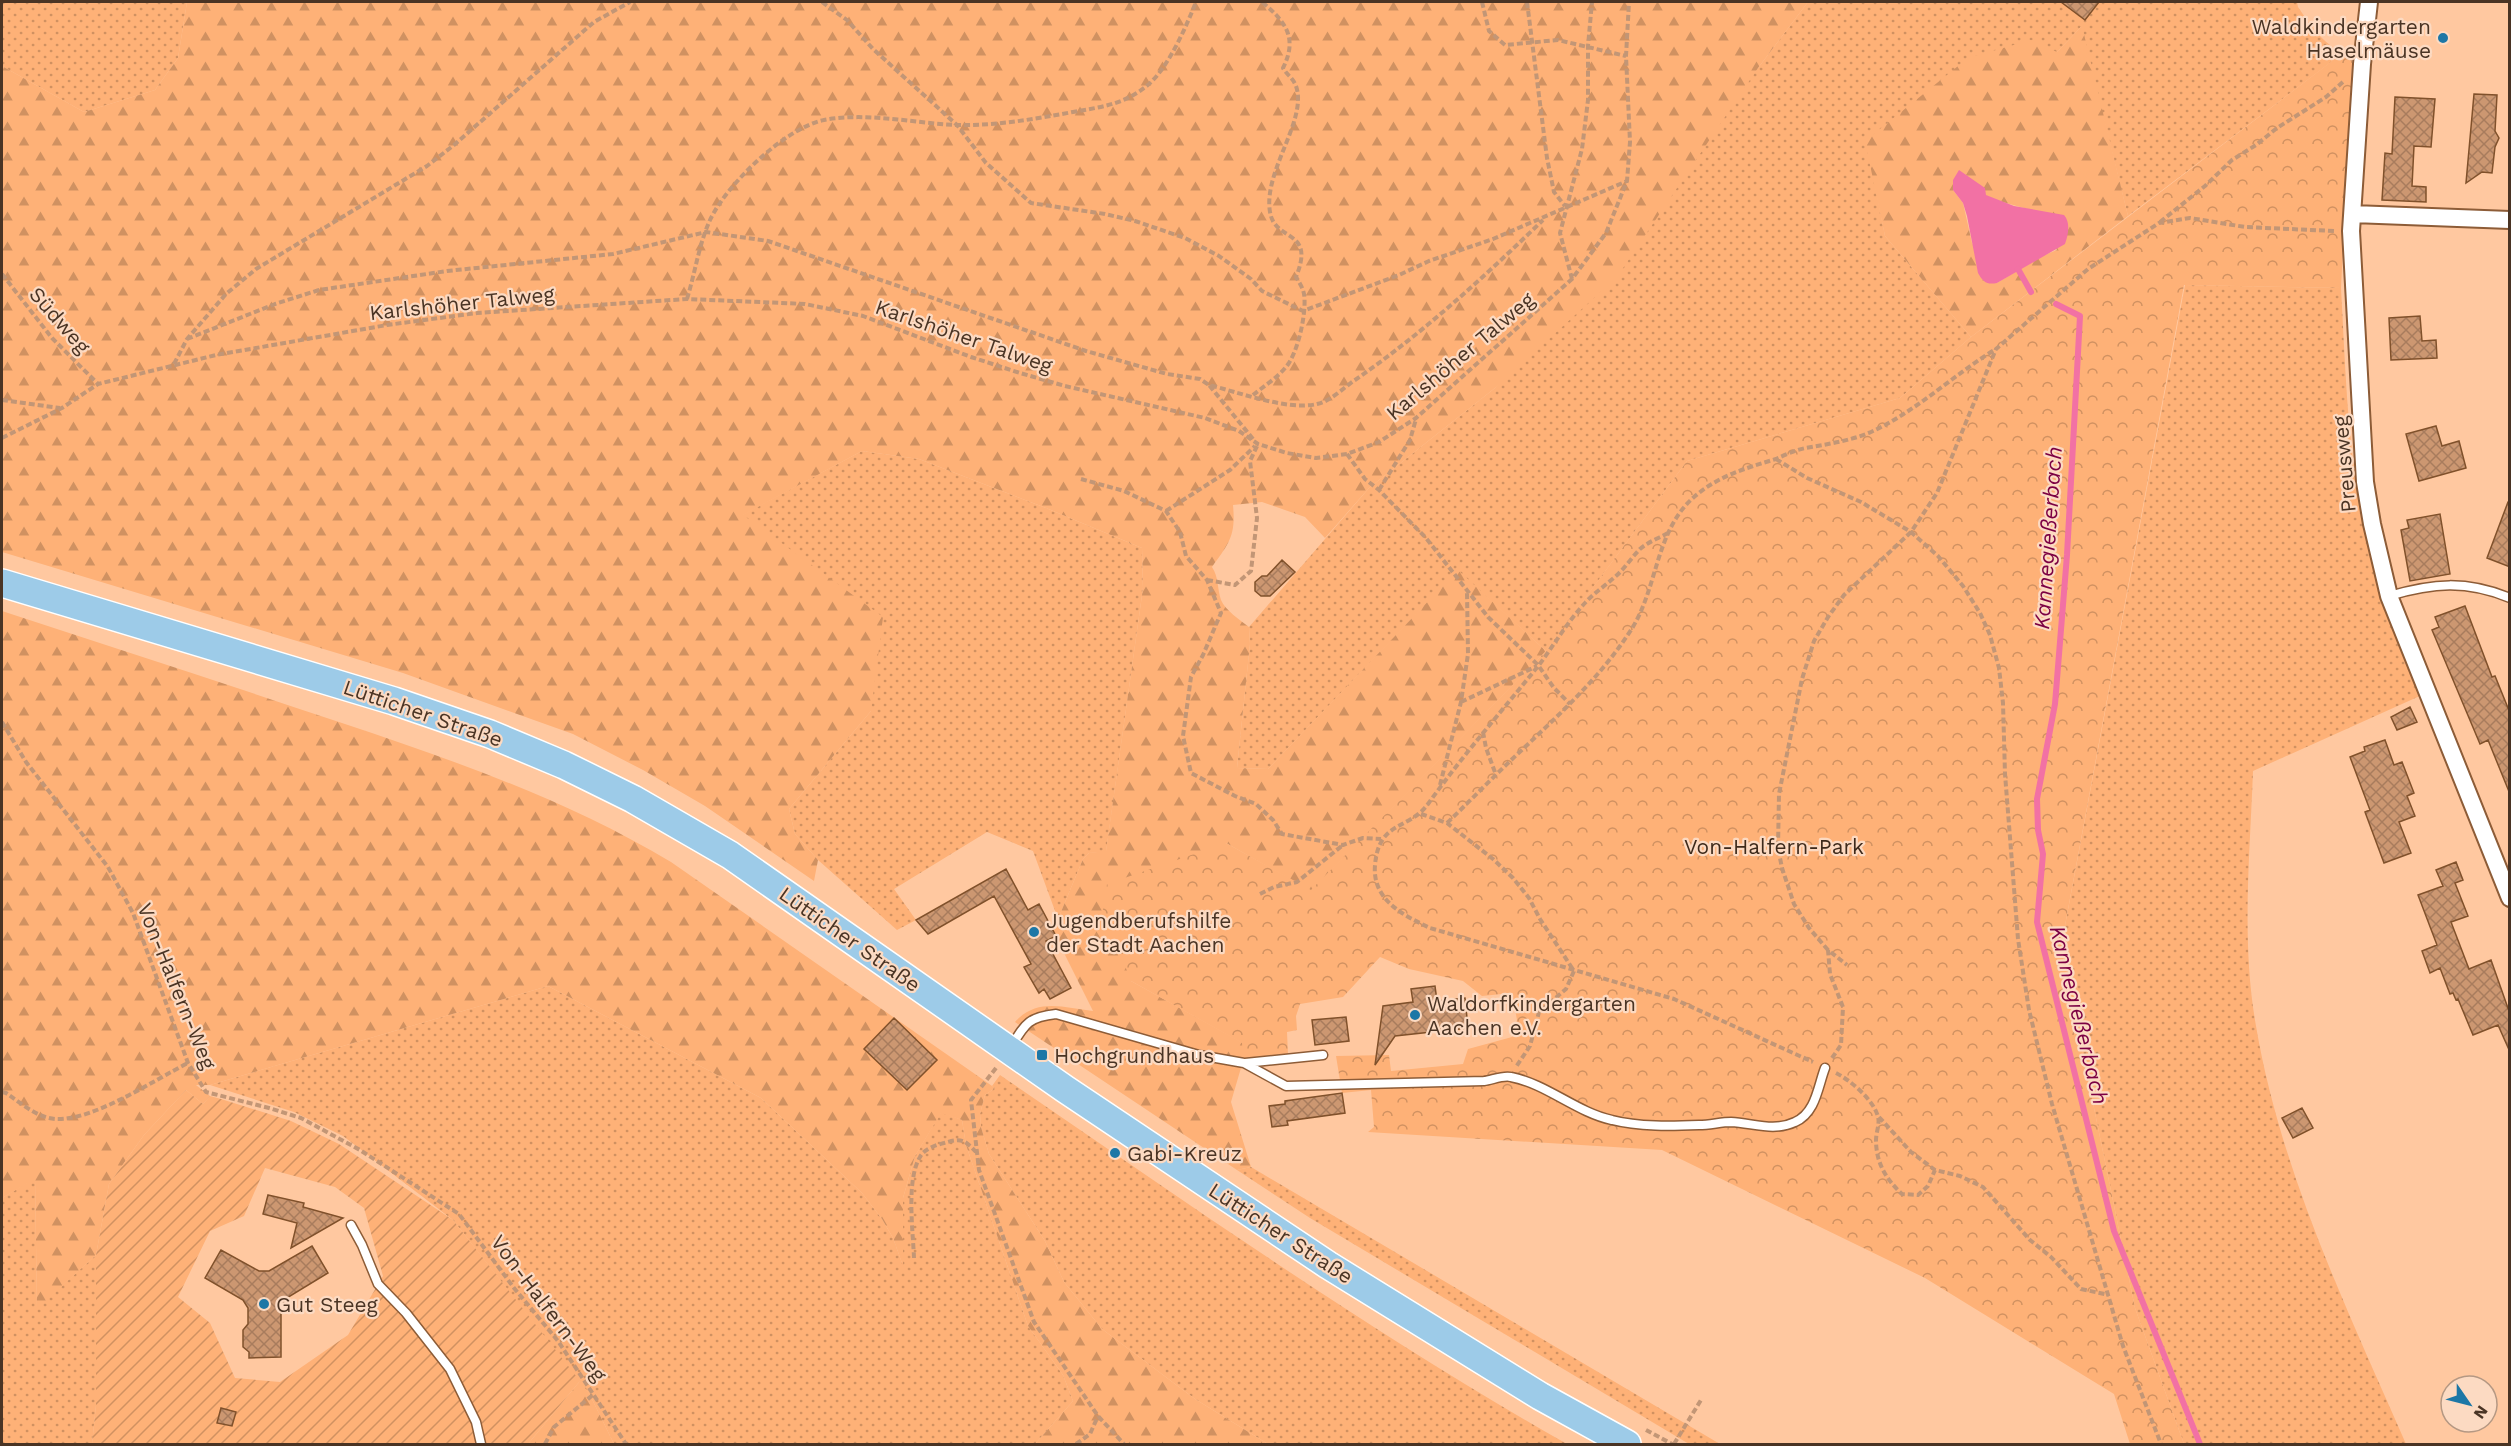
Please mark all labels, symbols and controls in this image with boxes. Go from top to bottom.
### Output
place label: Waldkindergarten Haselmäuse [2251,14,2431,63]
marker: Waldkindergarten Haselmäuse [2436,31,2450,45]
street label: Karlshöher Talweg [368,281,557,325]
street label: Südweg [24,282,96,359]
street label: Karlshöher Talweg [1381,286,1540,425]
street label: Karlshöher Talweg [872,294,1057,378]
street label: Preusweg [2327,414,2361,513]
water label: Kannegießerbach [2029,446,2067,630]
street label: Lütticher Straße [340,674,506,752]
park label: Von-Halfern-Park [1684,834,1864,859]
street label: Lütticher Straße [775,881,925,997]
street label: Von-Halfern-Weg [132,899,222,1073]
place label: Jugendberufshilfe der Stadt Aachen [1046,908,1231,957]
water label: Kannegießerbach [2045,923,2113,1107]
marker: Jugendberufshilfe der Stadt Aachen [1027,925,1041,939]
place label: Waldorfkindergarten Aachen e.V. [1427,991,1636,1040]
marker: Waldorfkindergarten Aachen e.V. [1408,1008,1422,1022]
place label: Hochgrundhaus [1054,1043,1214,1068]
marker: Hochgrundhaus [1035,1048,1049,1062]
place label: Gabi-Kreuz [1127,1141,1242,1166]
marker: Gabi-Kreuz [1108,1146,1122,1160]
street label: Lütticher Straße [1204,1177,1358,1289]
street label: Von-Halfern-Weg [486,1230,613,1387]
place label: Gut Steeg [276,1292,379,1317]
marker: Gut Steeg [257,1297,271,1311]
north arrow [2439,1374,2499,1434]
text: N [2470,1402,2492,1423]

